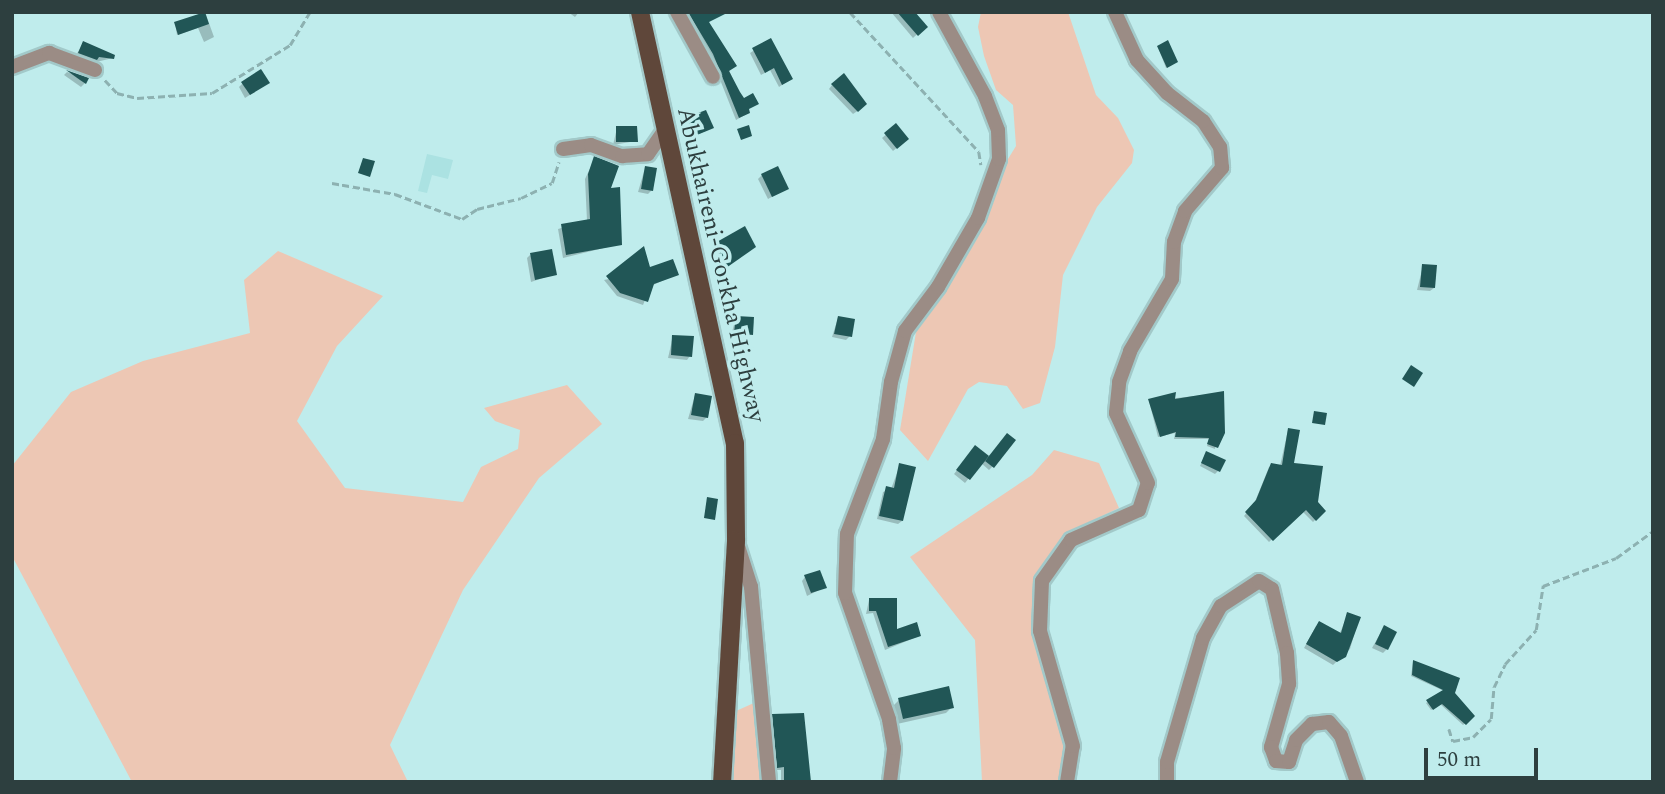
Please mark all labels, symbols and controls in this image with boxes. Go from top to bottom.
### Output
street label: Abukhaireni-Gorkha Highway [670,105,770,425]
scale bar [1427,734,1541,778]
text: 50 m [1437,744,1481,776]

